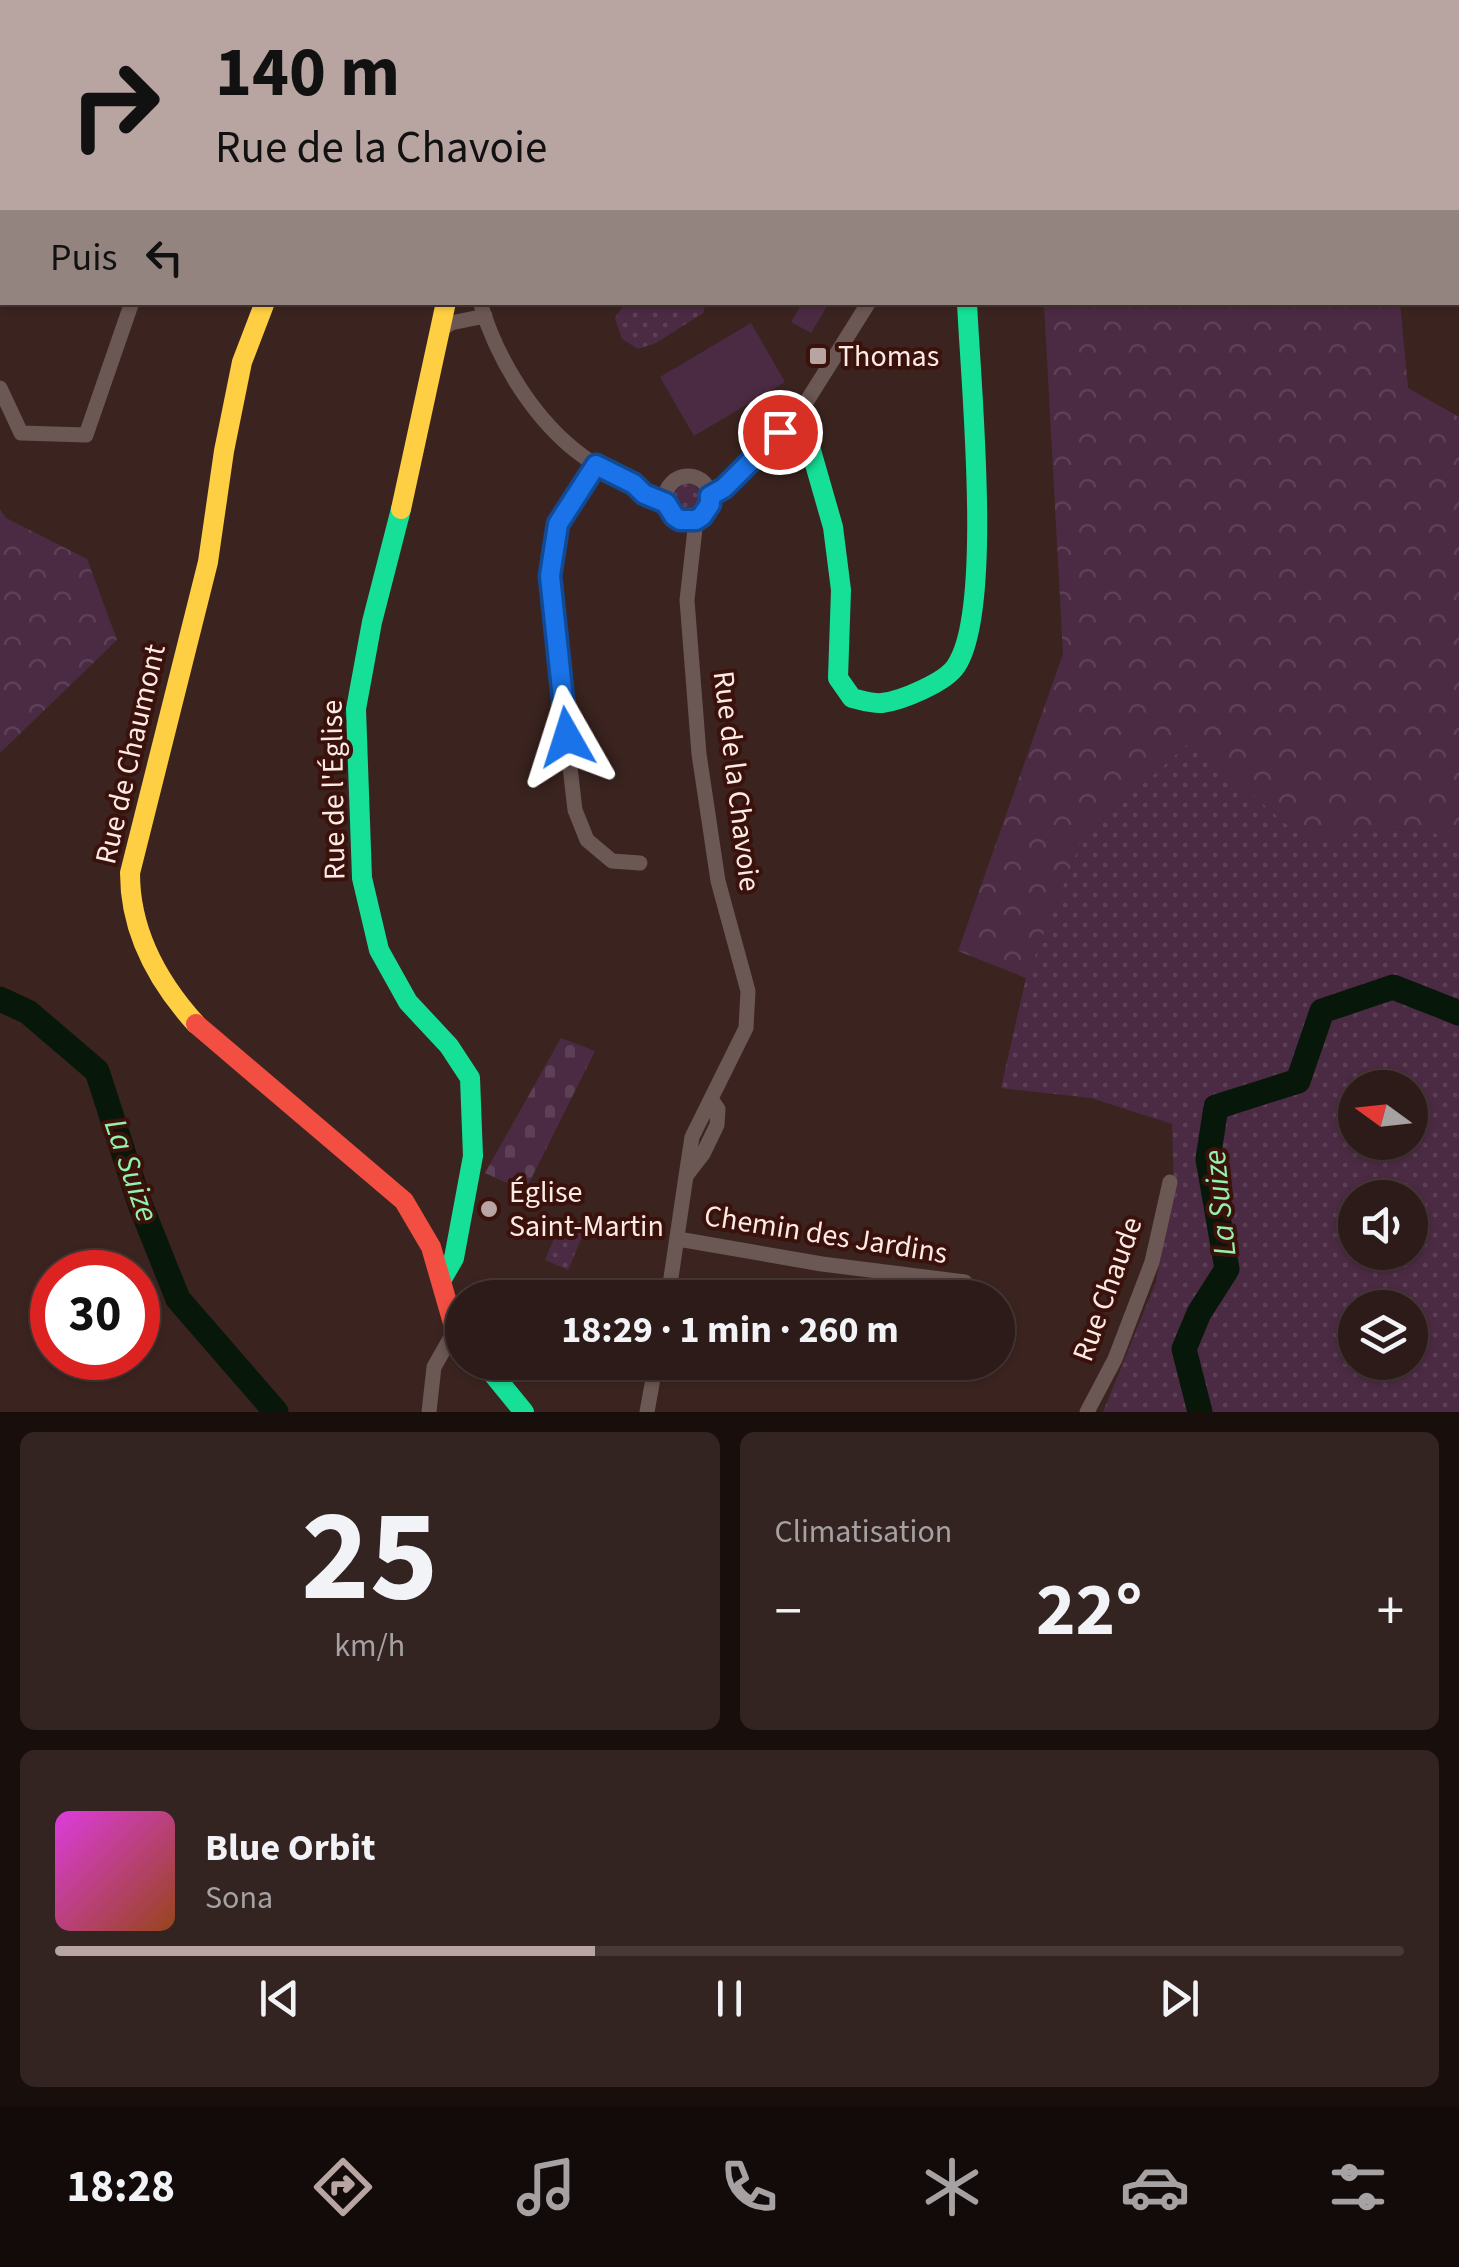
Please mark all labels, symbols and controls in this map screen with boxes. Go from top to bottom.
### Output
text: 140 m [215,23,400,123]
icon: right [50,40,180,170]
text: Rue de la Chavoie [215,116,547,180]
icon: left [137,230,192,285]
text: Puis [50,231,117,285]
place label: Thomas [838,335,939,378]
marker: Thomas [807,345,829,367]
pin [738,390,823,475]
icon: arrive [753,405,808,460]
street label: Rue de Chaumont [84,640,177,868]
street label: Rue de la Chavoie [702,668,771,894]
position arrow [515,685,619,789]
street label: Rue de l'Église [310,699,357,881]
north arrow [1338,1070,1428,1160]
map controls [1338,1070,1428,1380]
water label: La Suize [92,1112,170,1228]
water label: La Suize [1192,1148,1248,1258]
place label: Église Saint-Martin [509,1171,664,1248]
button: sound [1338,1180,1428,1270]
street label: Chemin des Jardins [701,1194,951,1275]
marker: Église Saint-Martin [478,1198,500,1220]
street label: Rue Chaude [1061,1211,1153,1367]
speed limit sign: 30 [30,1250,160,1380]
button: layers [1338,1290,1428,1380]
text: 18:29 · 1 min · 260 m [561,1303,899,1357]
text: 25 [301,1465,438,1650]
text: Climatisation [775,1509,952,1555]
text: 22° [1036,1557,1143,1664]
text: − [775,1573,802,1651]
text: + [1377,1573,1404,1651]
text: km/h [334,1623,405,1669]
text: Blue Orbit [205,1821,376,1875]
text: Sona [205,1875,273,1921]
icon: previous [252,1971,307,2026]
icon: pause [702,1971,757,2026]
icon: next [1152,1971,1207,2026]
icon: directions [308,2152,378,2222]
icon: music [511,2152,581,2222]
icon: phone [714,2152,784,2222]
icon: climate [917,2152,987,2222]
icon: car [1120,2152,1190,2222]
icon: filters [1323,2152,1393,2222]
text: 18:28 [66,2155,175,2219]

